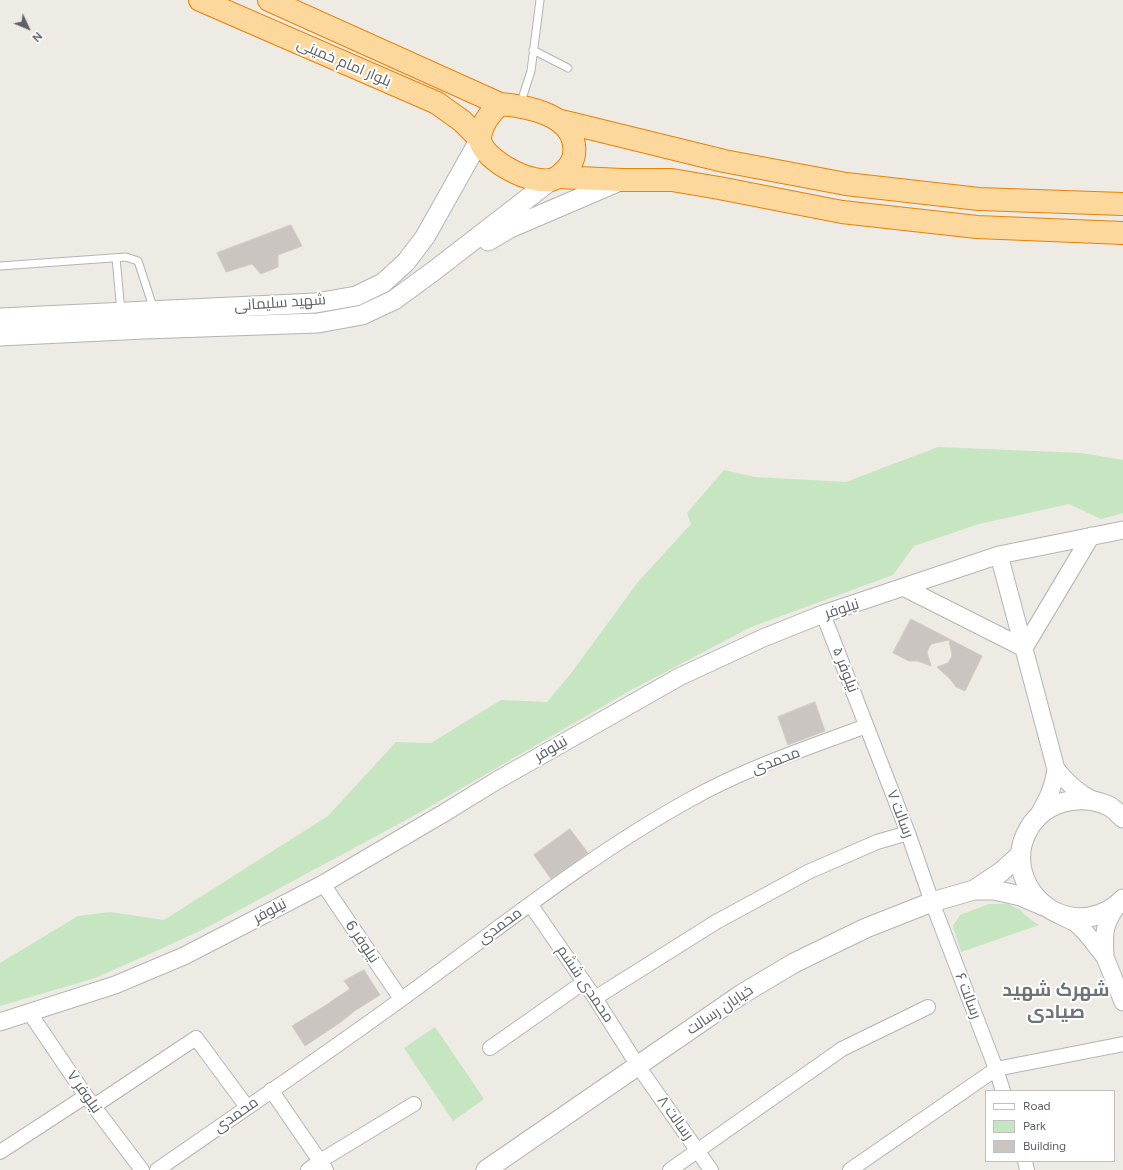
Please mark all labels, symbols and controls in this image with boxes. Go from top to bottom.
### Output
north arrow [8,8,48,48]
text: N [29,29,45,44]
street label: بلوار امام خمینی [294,35,394,91]
street label: شهید سلیمانی [234,291,326,315]
street label: نیلوفر [822,595,862,623]
street label: نیلوفر ۵ [828,645,862,695]
street label: نیلوفر [531,732,571,766]
street label: محمدی [749,744,803,778]
street label: رسالت ۷ [883,787,917,841]
street label: نیلوفر [250,895,290,927]
street label: محمدی [474,904,526,948]
street label: نیلوفر 6 [341,917,383,967]
street label: محمدی ششم [553,942,617,1026]
street label: رسالت ۶ [951,970,985,1022]
district label: شهرک شهید صیادی [1003,979,1109,1023]
street label: خیابان رسالت [683,981,757,1039]
street label: نیلوفر ۷ [63,1067,105,1117]
legend [985,1090,1115,1162]
street label: ۸ رسالت [653,1092,697,1144]
street label: محمدی [210,1093,262,1137]
text: Road [1023,1099,1051,1113]
text: Park [1023,1119,1046,1133]
text: Building [1023,1139,1066,1153]

